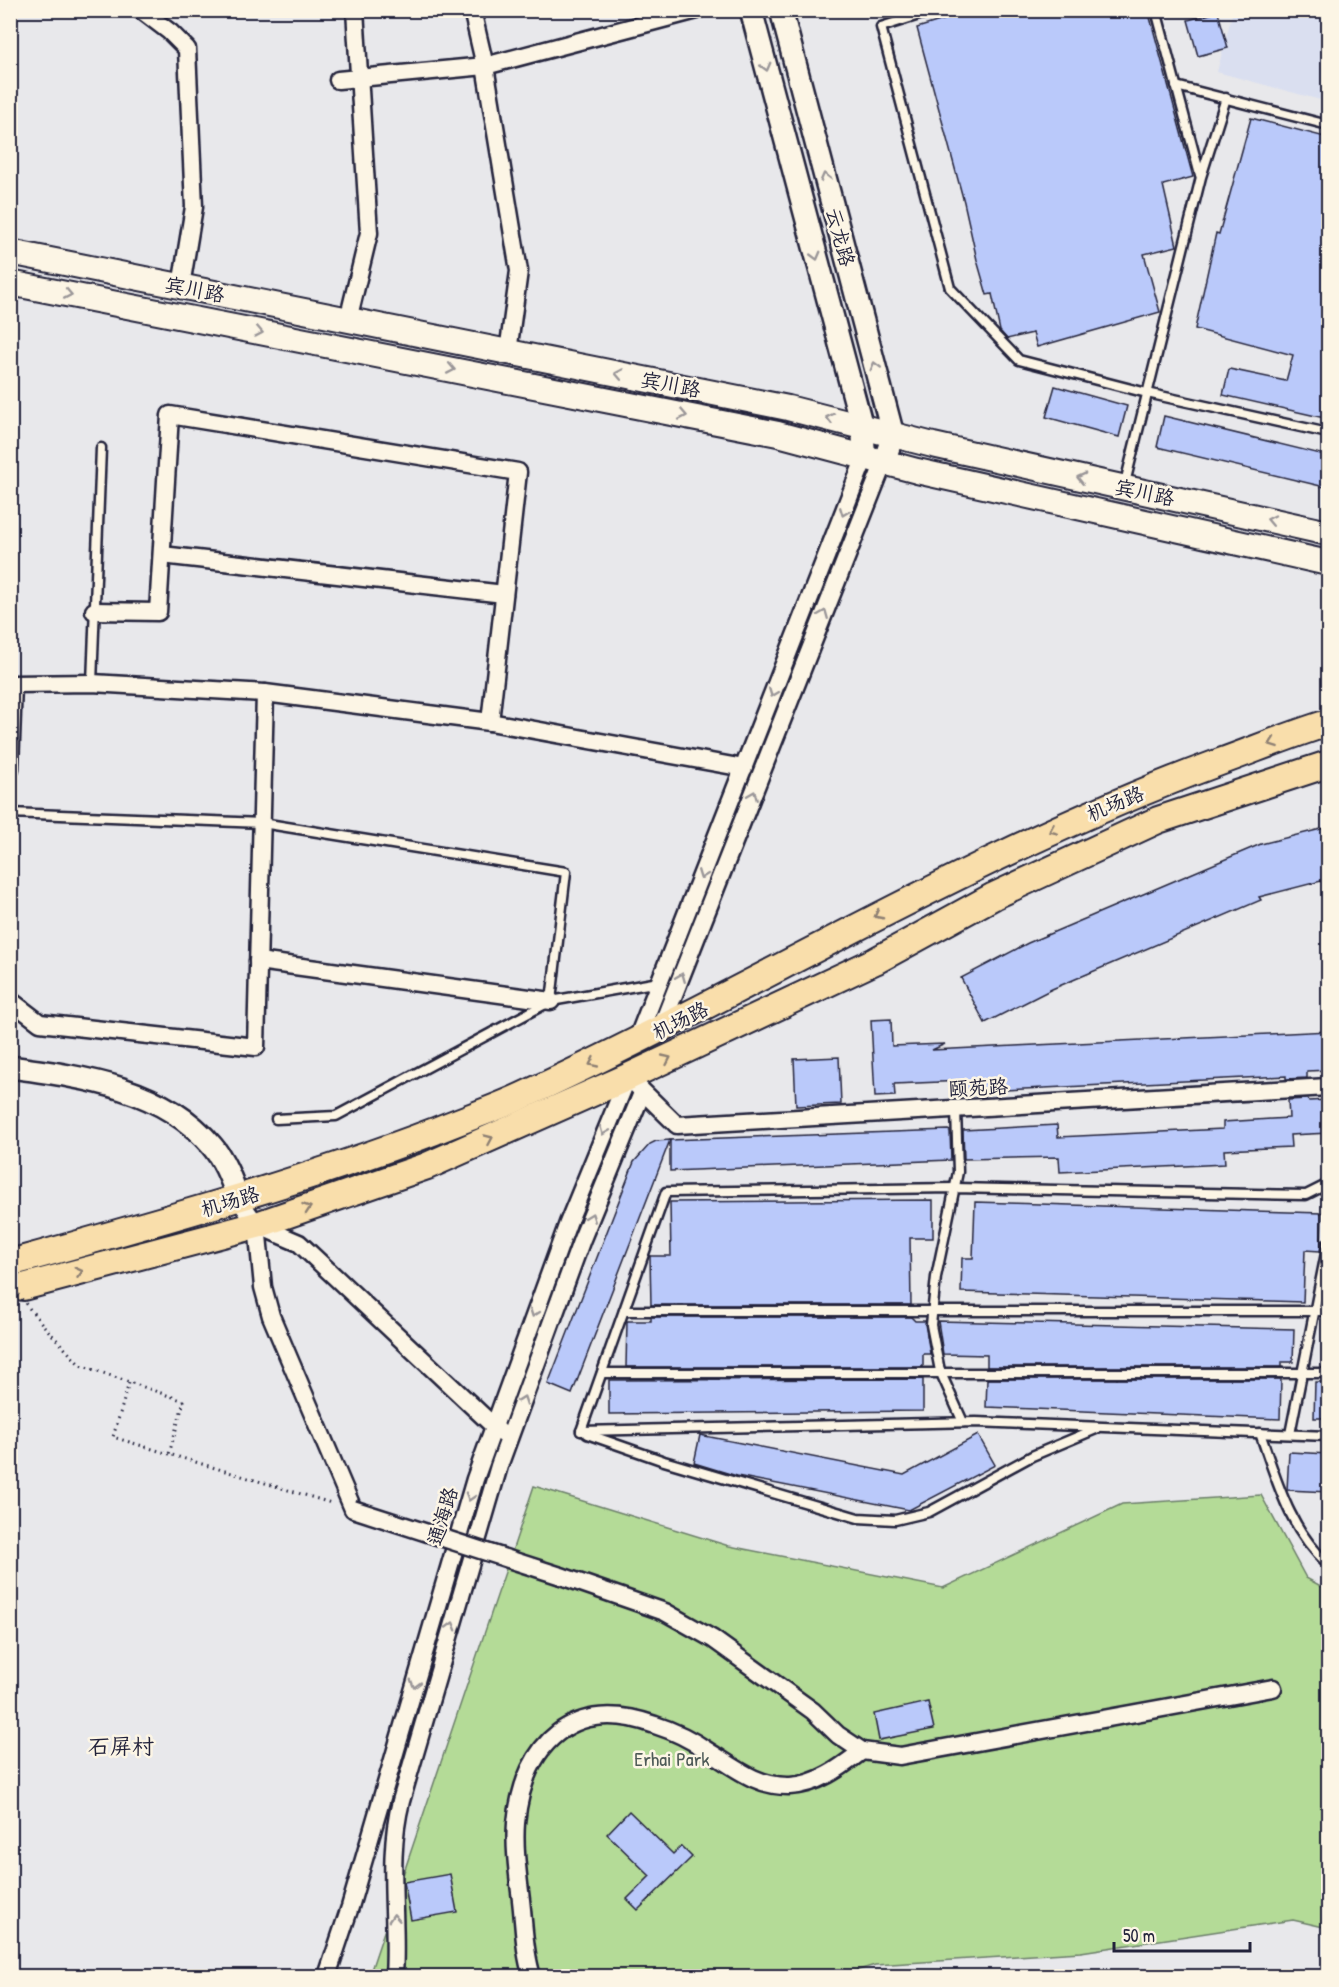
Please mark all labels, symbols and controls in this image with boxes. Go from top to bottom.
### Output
one-way arrow [759,62,772,72]
one-way arrow [820,172,832,183]
street label: 云龙路 [820,205,862,270]
one-way arrow [809,250,822,260]
street label: 宾川路 [163,270,228,308]
one-way arrow [63,287,73,300]
one-way arrow [254,325,264,338]
one-way arrow [870,361,882,371]
one-way arrow [445,362,455,375]
street label: 宾川路 [639,365,704,403]
one-way arrow [614,368,624,381]
one-way arrow [678,408,688,421]
one-way arrow [825,413,835,426]
one-way arrow [1076,472,1086,485]
street label: 宾川路 [1113,473,1178,512]
one-way arrow [839,505,851,516]
one-way arrow [1267,514,1277,527]
one-way arrow [817,609,829,620]
one-way arrow [768,687,780,698]
one-way arrow [1268,736,1279,748]
street label: 机场路 [1082,778,1149,827]
one-way arrow [746,791,758,802]
one-way arrow [1049,823,1060,835]
one-way arrow [697,869,709,880]
one-way arrow [873,908,884,919]
one-way arrow [674,972,686,983]
street label: 机场路 [647,994,714,1046]
one-way arrow [661,1054,672,1066]
one-way arrow [588,1055,599,1067]
street label: 颐苑路 [947,1072,1010,1102]
one-way arrow [599,1125,611,1136]
one-way arrow [483,1134,494,1146]
street label: 机场路 [197,1179,264,1223]
one-way arrow [301,1202,312,1215]
one-way arrow [583,1213,596,1223]
one-way arrow [74,1267,84,1280]
one-way arrow [529,1307,542,1318]
one-way arrow [515,1395,528,1406]
street label: 通海路 [420,1482,464,1549]
one-way arrow [465,1491,477,1502]
one-way arrow [445,1621,457,1632]
one-way arrow [410,1678,422,1689]
district label: 石屏村 [88,1731,154,1761]
park label: Erhai Park [634,1745,710,1772]
one-way arrow [388,1914,401,1923]
scale bar [1114,1915,1250,1953]
text: 50 m [1123,1923,1155,1948]

